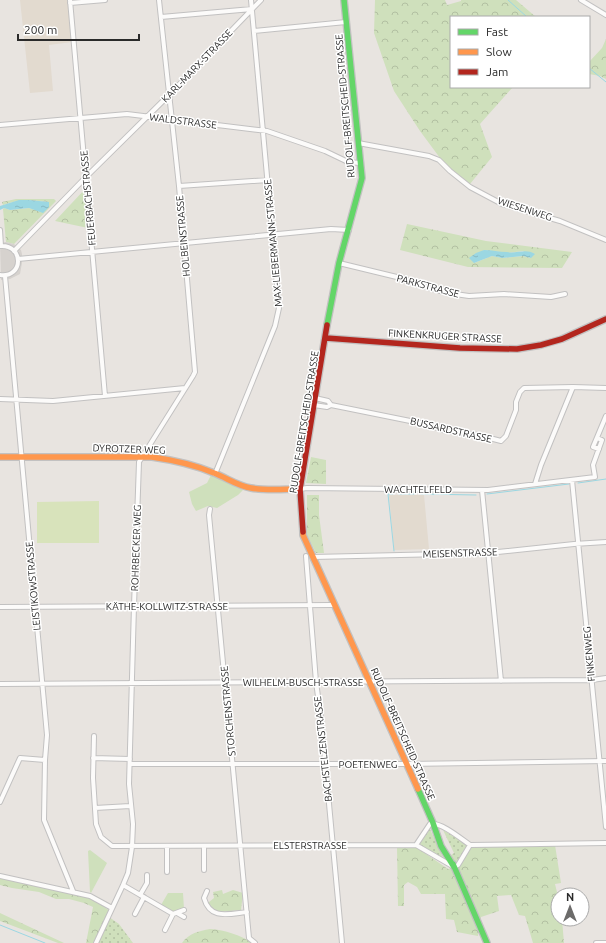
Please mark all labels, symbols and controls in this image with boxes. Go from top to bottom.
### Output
scale bar [18,16,139,42]
legend [450,16,590,88]
text: 200 m [24,23,57,36]
text: Fast [486,25,508,38]
street label: KARL-MARX-STRASSE [159,27,235,105]
street label: RUDOLF-BREITSCHEID-STRASSE [333,33,357,178]
text: Slow [486,45,512,58]
text: Jam [486,65,508,78]
street label: WALDSTRASSE [149,111,218,131]
street label: FEUERBACHSTRASSE [78,150,98,246]
street label: MAX-LIEBERMANN-STRASSE [262,178,284,307]
street label: HOLBEINSTRASSE [174,195,192,277]
street label: WIESENWEG [496,195,554,223]
street label: PARKSTRASSE [395,272,461,300]
street label: FINKENKRUGER STRASSE [388,328,502,344]
street label: RUDOLF-BREITSCHEID-STRASSE [287,350,321,494]
street label: BUSSARDSTRASSE [409,415,493,445]
street label: DYROTZER WEG [92,442,166,456]
street label: WACHTELFELD [384,484,452,495]
street label: ROHRBECKER WEG [129,504,143,592]
street label: LEISTIKOWSTRASSE [24,541,42,631]
street label: MEISENSTRASSE [422,546,498,560]
street label: KÄTHE-KOLLWITZ-STRASSE [106,601,229,612]
street label: FINKENWEG [581,626,597,682]
street label: STORCHENSTRASSE [219,665,237,757]
street label: RUDOLF-BREITSCHEID-STRASSE [369,666,437,802]
street label: WILHELM-BUSCH-STRASSE [243,677,364,688]
street label: BACHSTELZENSTRASSE [312,695,334,802]
street label: POETENWEG [339,759,398,770]
street label: ELSTERSTRASSE [273,840,347,851]
north arrow [550,887,590,927]
text: N [566,891,574,903]

